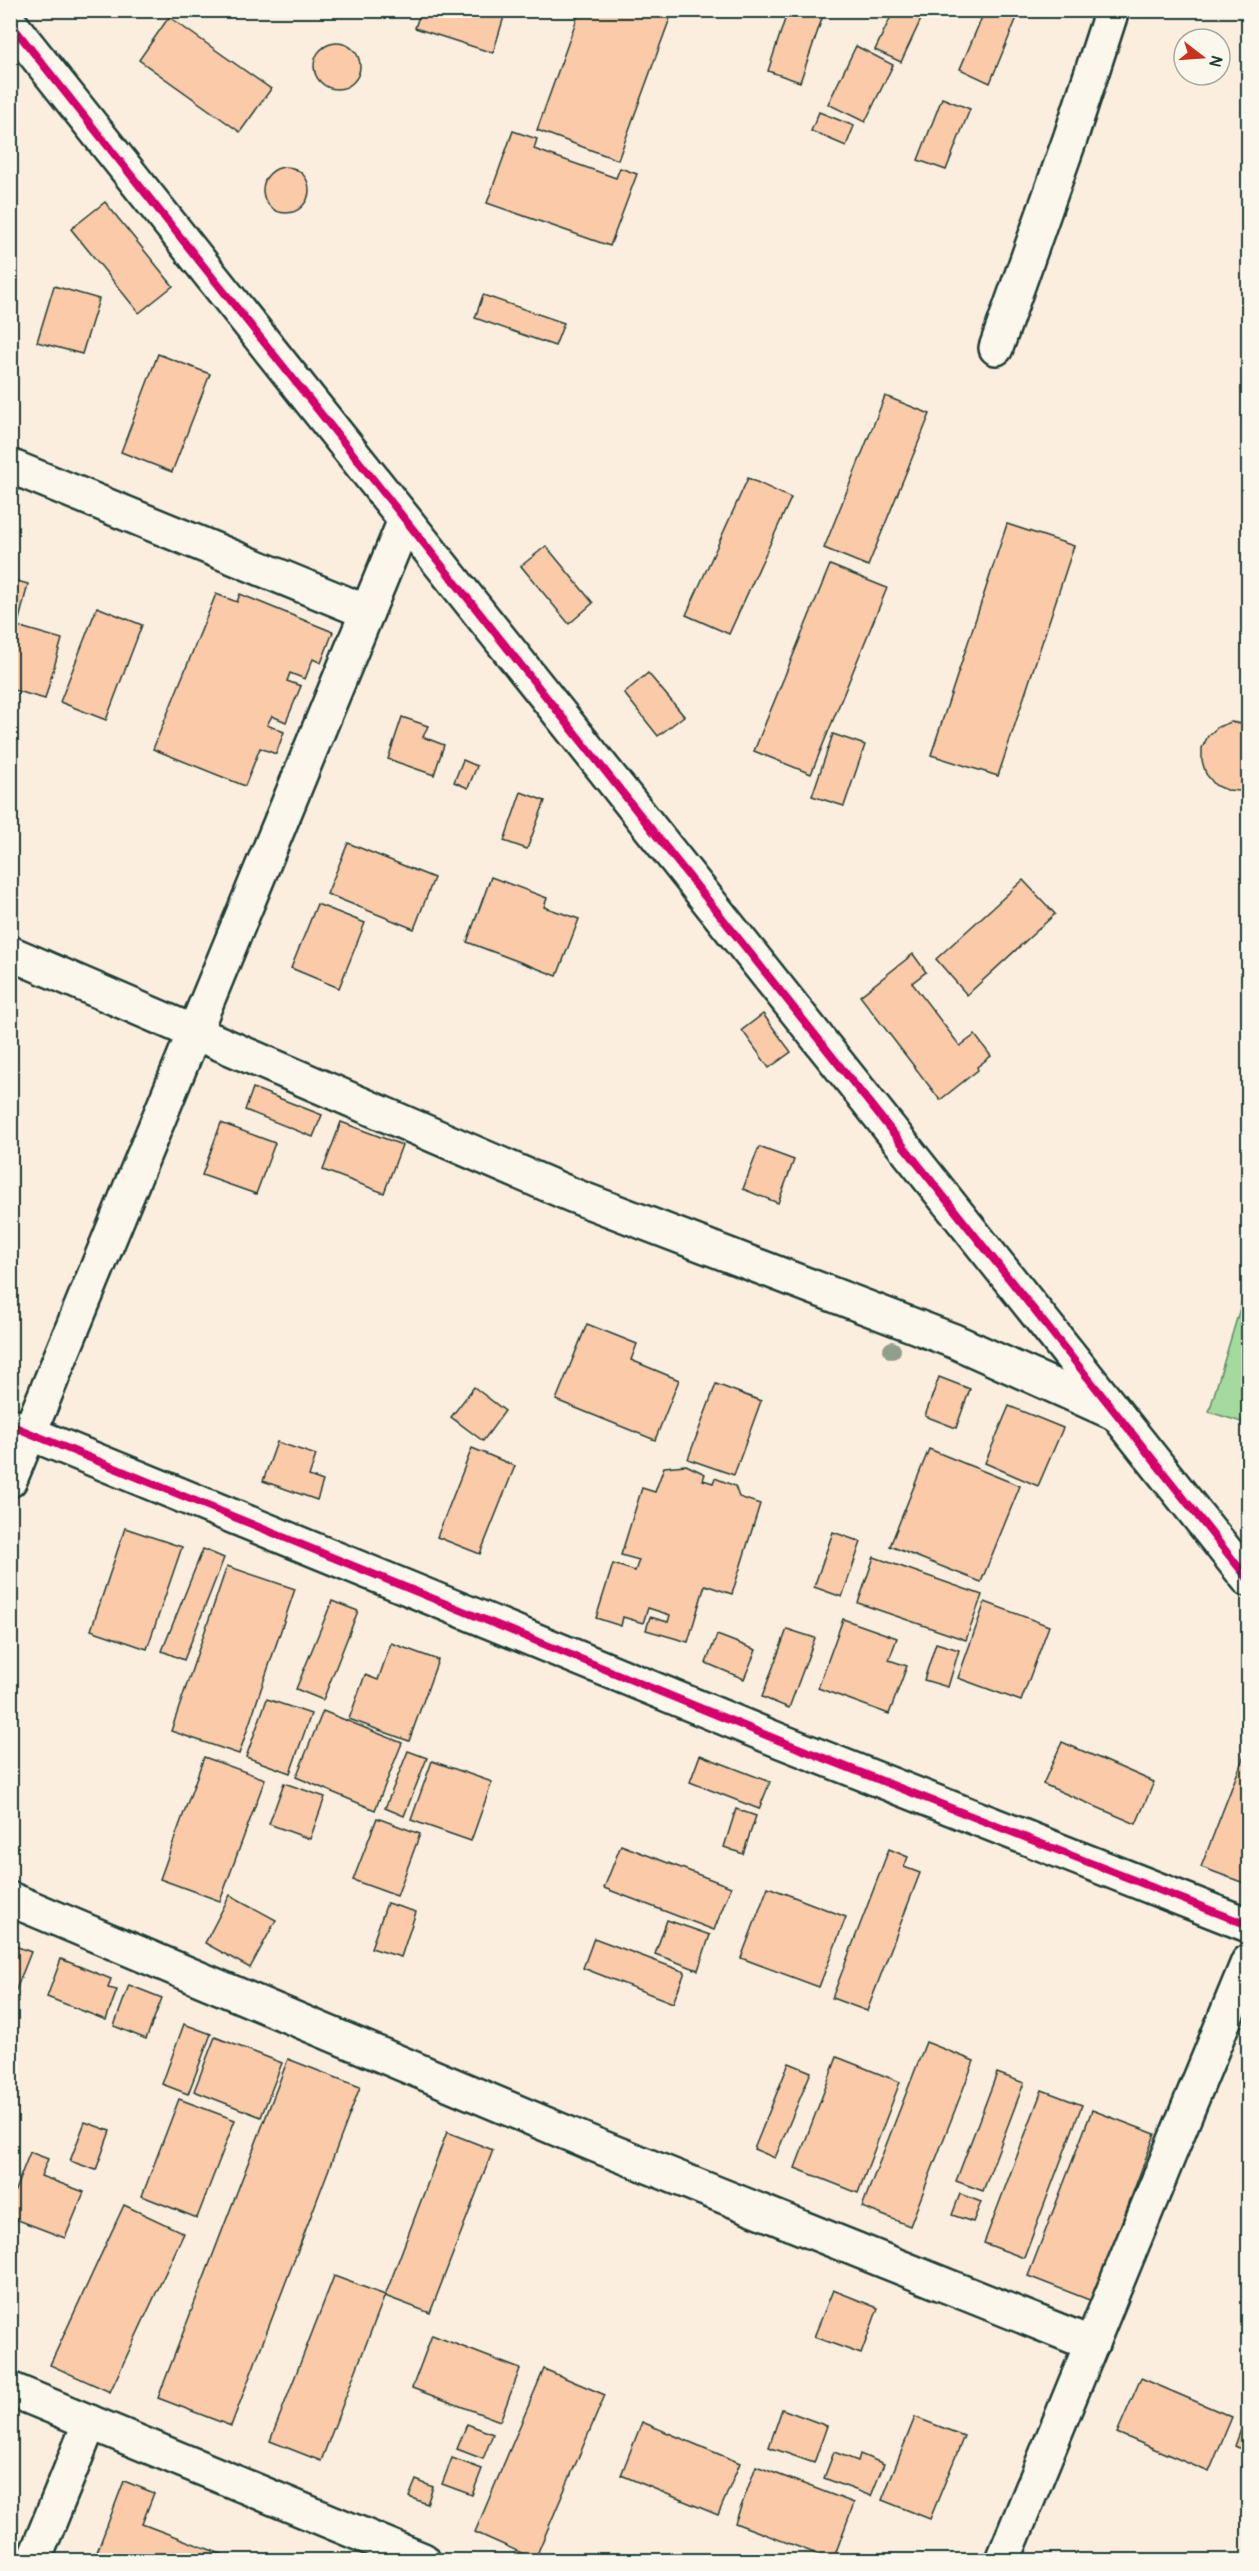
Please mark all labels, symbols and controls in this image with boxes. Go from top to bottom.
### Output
north arrow [1172,27,1232,87]
text: N [1204,53,1227,69]

